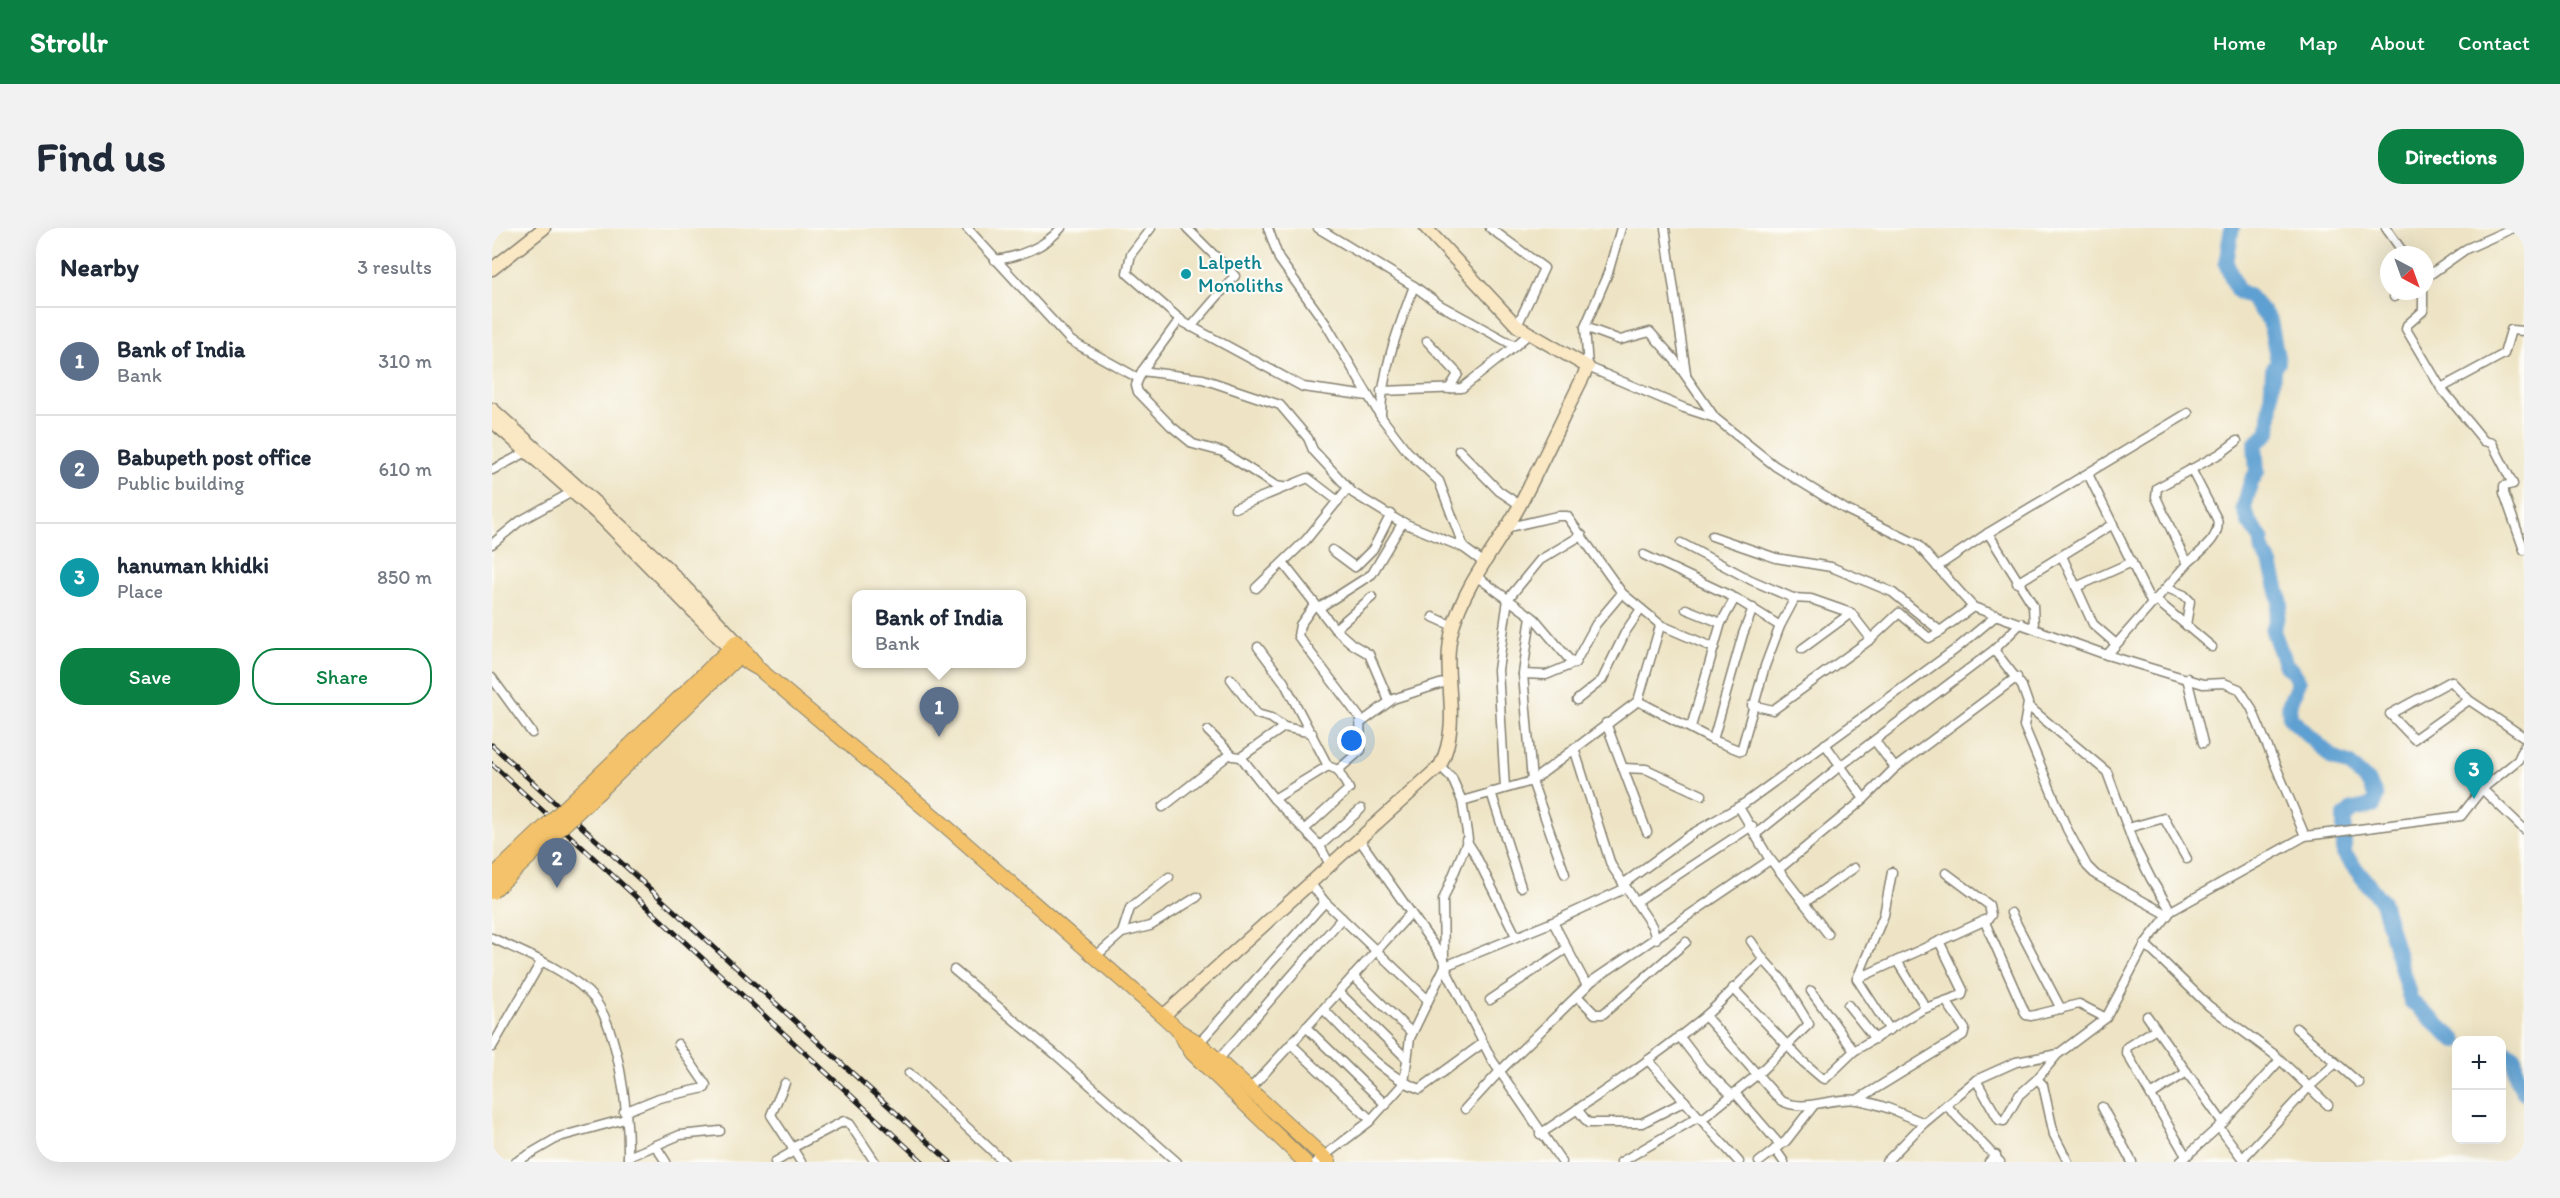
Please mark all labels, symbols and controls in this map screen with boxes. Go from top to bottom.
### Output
text: Strollr [30,25,108,59]
text: Home [2213,30,2266,55]
text: Map [2299,30,2338,55]
text: About [2371,30,2425,55]
text: Contact [2458,30,2530,55]
button: Directions [2378,129,2524,184]
text: Find us [36,131,166,182]
north arrow [2380,246,2434,300]
place label: Lalpeth Monoliths [1198,250,1283,297]
text: Nearby [60,251,139,283]
text: 3 results [357,255,432,279]
marker: Lalpeth Monoliths [1179,267,1193,281]
text: Bank of India [117,336,245,363]
text: 1 [75,349,84,373]
text: 310 m [378,349,432,373]
text: Bank [117,363,162,387]
text: Babupeth post office [117,444,311,471]
text: 2 [74,457,85,481]
text: 610 m [379,457,432,481]
text: Public building [117,471,244,495]
text: hanuman khidki [117,552,269,579]
text: 3 [74,565,85,589]
text: 850 m [377,565,432,589]
text: Place [117,579,163,603]
popup [852,590,1026,668]
text: Bank of India [875,604,1003,631]
text: Bank [875,631,920,655]
button: Save [60,648,240,705]
button: Share [252,648,432,705]
pin: 1 [920,688,958,737]
your location [1337,726,1366,755]
pin: 3 [2454,750,2494,799]
pin: 2 [538,838,576,888]
map controls [2452,1036,2506,1144]
button: + [2452,1036,2506,1090]
button: − [2452,1090,2506,1144]

